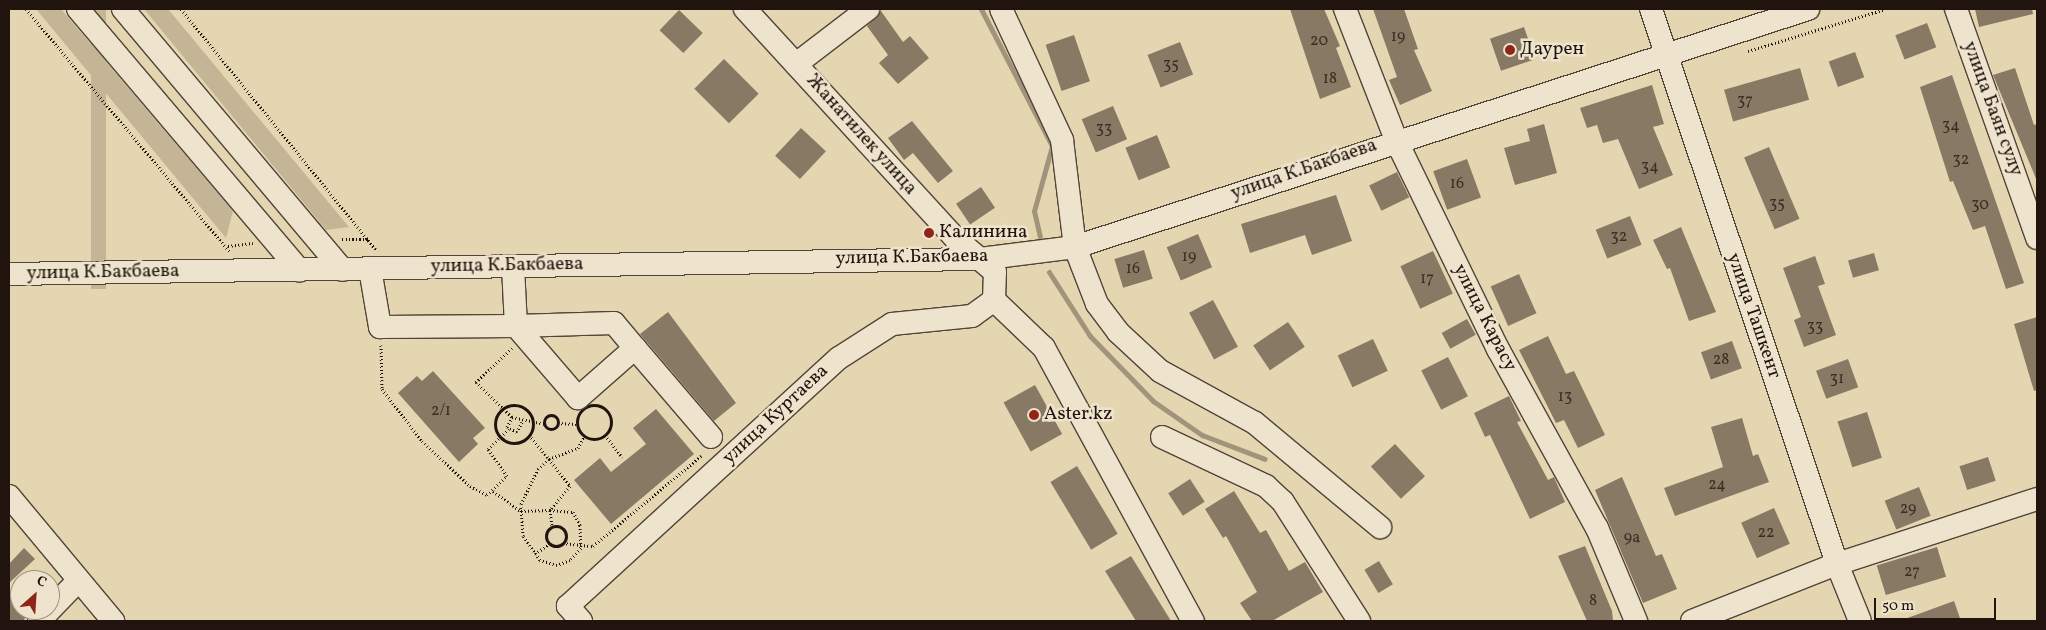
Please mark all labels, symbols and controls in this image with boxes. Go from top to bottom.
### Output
house number: 19 [1391,27,1405,47]
house number: 20 [1310,31,1328,51]
street label: улица Баян сулу [1957,38,2027,180]
place label: Даурен [1520,39,1584,61]
marker: Даурен [1504,44,1516,56]
house number: 35 [1163,55,1179,75]
house number: 18 [1323,69,1337,89]
street label: Жанатилек улица [801,70,921,200]
house number: 37 [1737,91,1753,111]
house number: 34 [1942,116,1960,136]
house number: 33 [1096,119,1112,139]
street label: улица К.Бакбаева [1228,134,1380,206]
house number: 32 [1953,150,1969,170]
house number: 34 [1641,157,1659,177]
house number: 16 [1450,174,1464,194]
house number: 35 [1769,194,1785,214]
house number: 30 [1971,195,1989,215]
place label: Калинина [939,222,1027,244]
marker: Калинина [923,227,935,239]
house number: 32 [1611,227,1627,247]
street label: улица К.Бакбаева [835,245,989,271]
house number: 19 [1182,247,1196,267]
street label: улица Ташкент [1721,250,1785,382]
street label: улица К.Бакбаева [430,253,584,279]
house number: 16 [1126,259,1140,279]
street label: улица К.Бакбаева [26,260,180,286]
street label: улица Карасу [1447,260,1521,376]
house number: 17 [1420,269,1434,289]
house number: 33 [1807,317,1823,337]
house number: 28 [1713,350,1729,370]
street label: улица Куртаева [718,360,834,470]
house number: 31 [1830,369,1844,389]
house number: 13 [1558,387,1572,407]
house number: 2/1 [431,401,451,421]
place label: Aster.kz [1044,404,1113,426]
marker: Aster.kz [1028,409,1040,421]
house number: 24 [1708,475,1726,495]
house number: 29 [1900,499,1916,519]
house number: 22 [1757,523,1775,543]
house number: 9а [1624,528,1640,548]
house number: 27 [1904,562,1920,582]
north arrow [10,570,60,620]
text: С [33,571,50,592]
scale bar [1876,588,1998,620]
house number: 8 [1589,591,1597,611]
text: 50 m [1882,596,1914,617]

